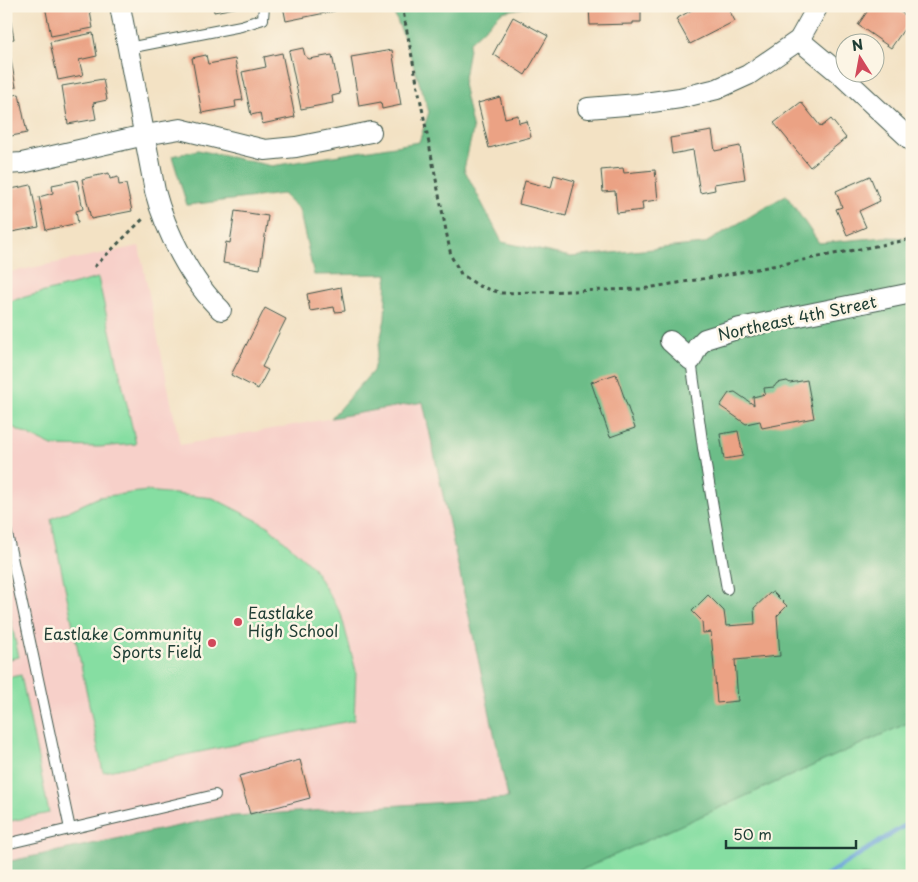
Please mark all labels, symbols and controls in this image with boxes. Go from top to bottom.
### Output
north arrow [836,32,886,82]
text: N [850,33,865,56]
street label: Northeast 4th Street [715,288,879,346]
place label: Eastlake High School [248,600,338,642]
marker: Eastlake High School [232,616,244,628]
place label: Eastlake Community Sports Field [44,621,202,663]
marker: Eastlake Community Sports Field [206,637,218,649]
scale bar [726,817,856,849]
text: 50 m [733,822,772,845]

